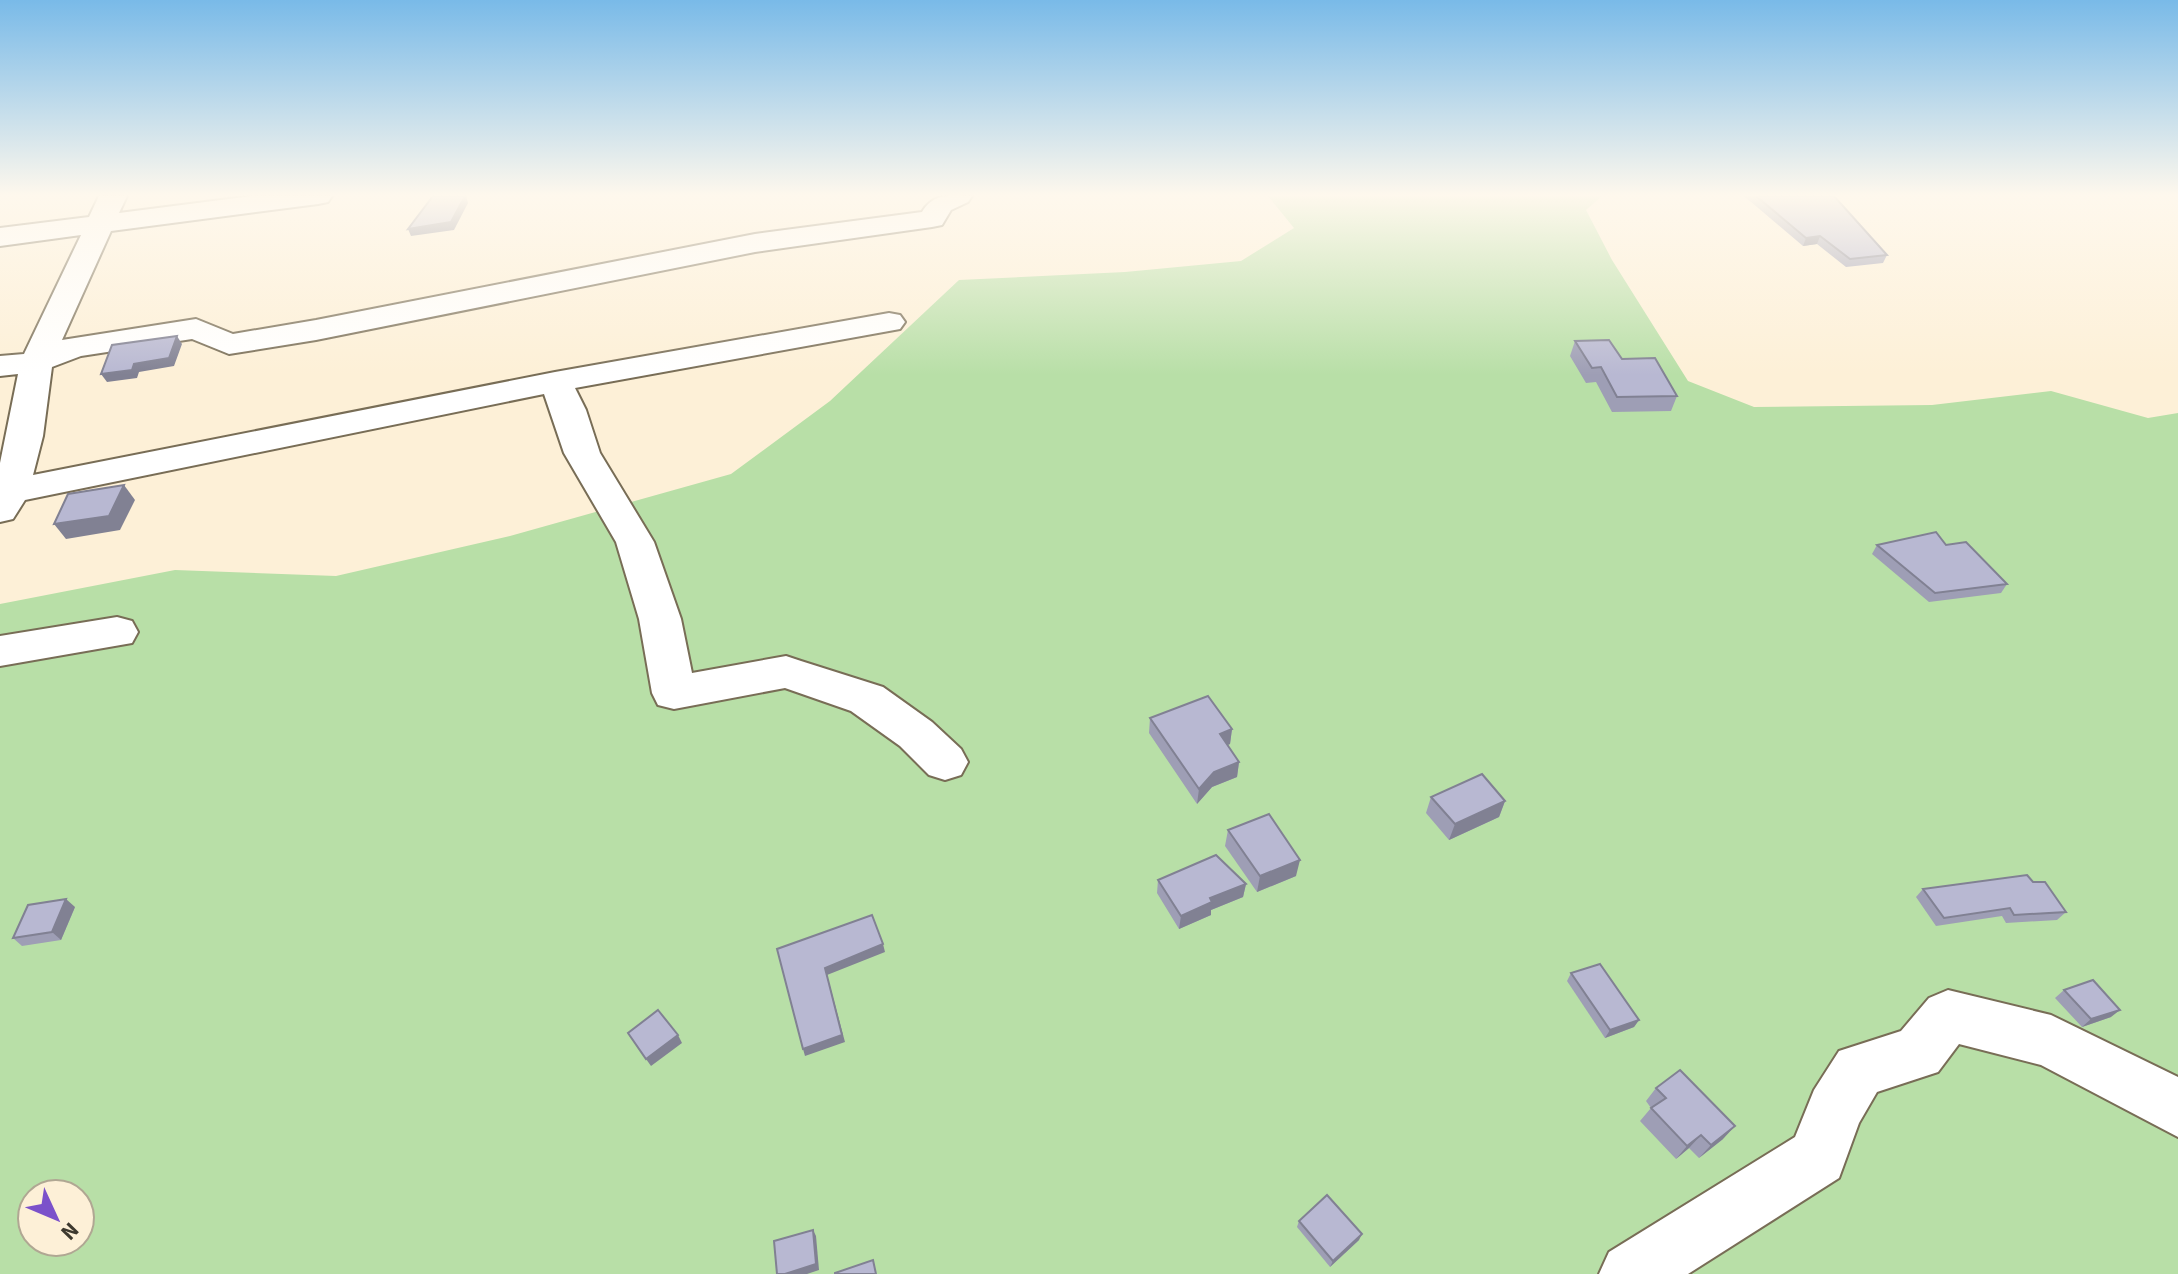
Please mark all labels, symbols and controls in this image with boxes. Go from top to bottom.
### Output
north arrow [16,1178,96,1258]
text: N [53,1215,86,1248]

